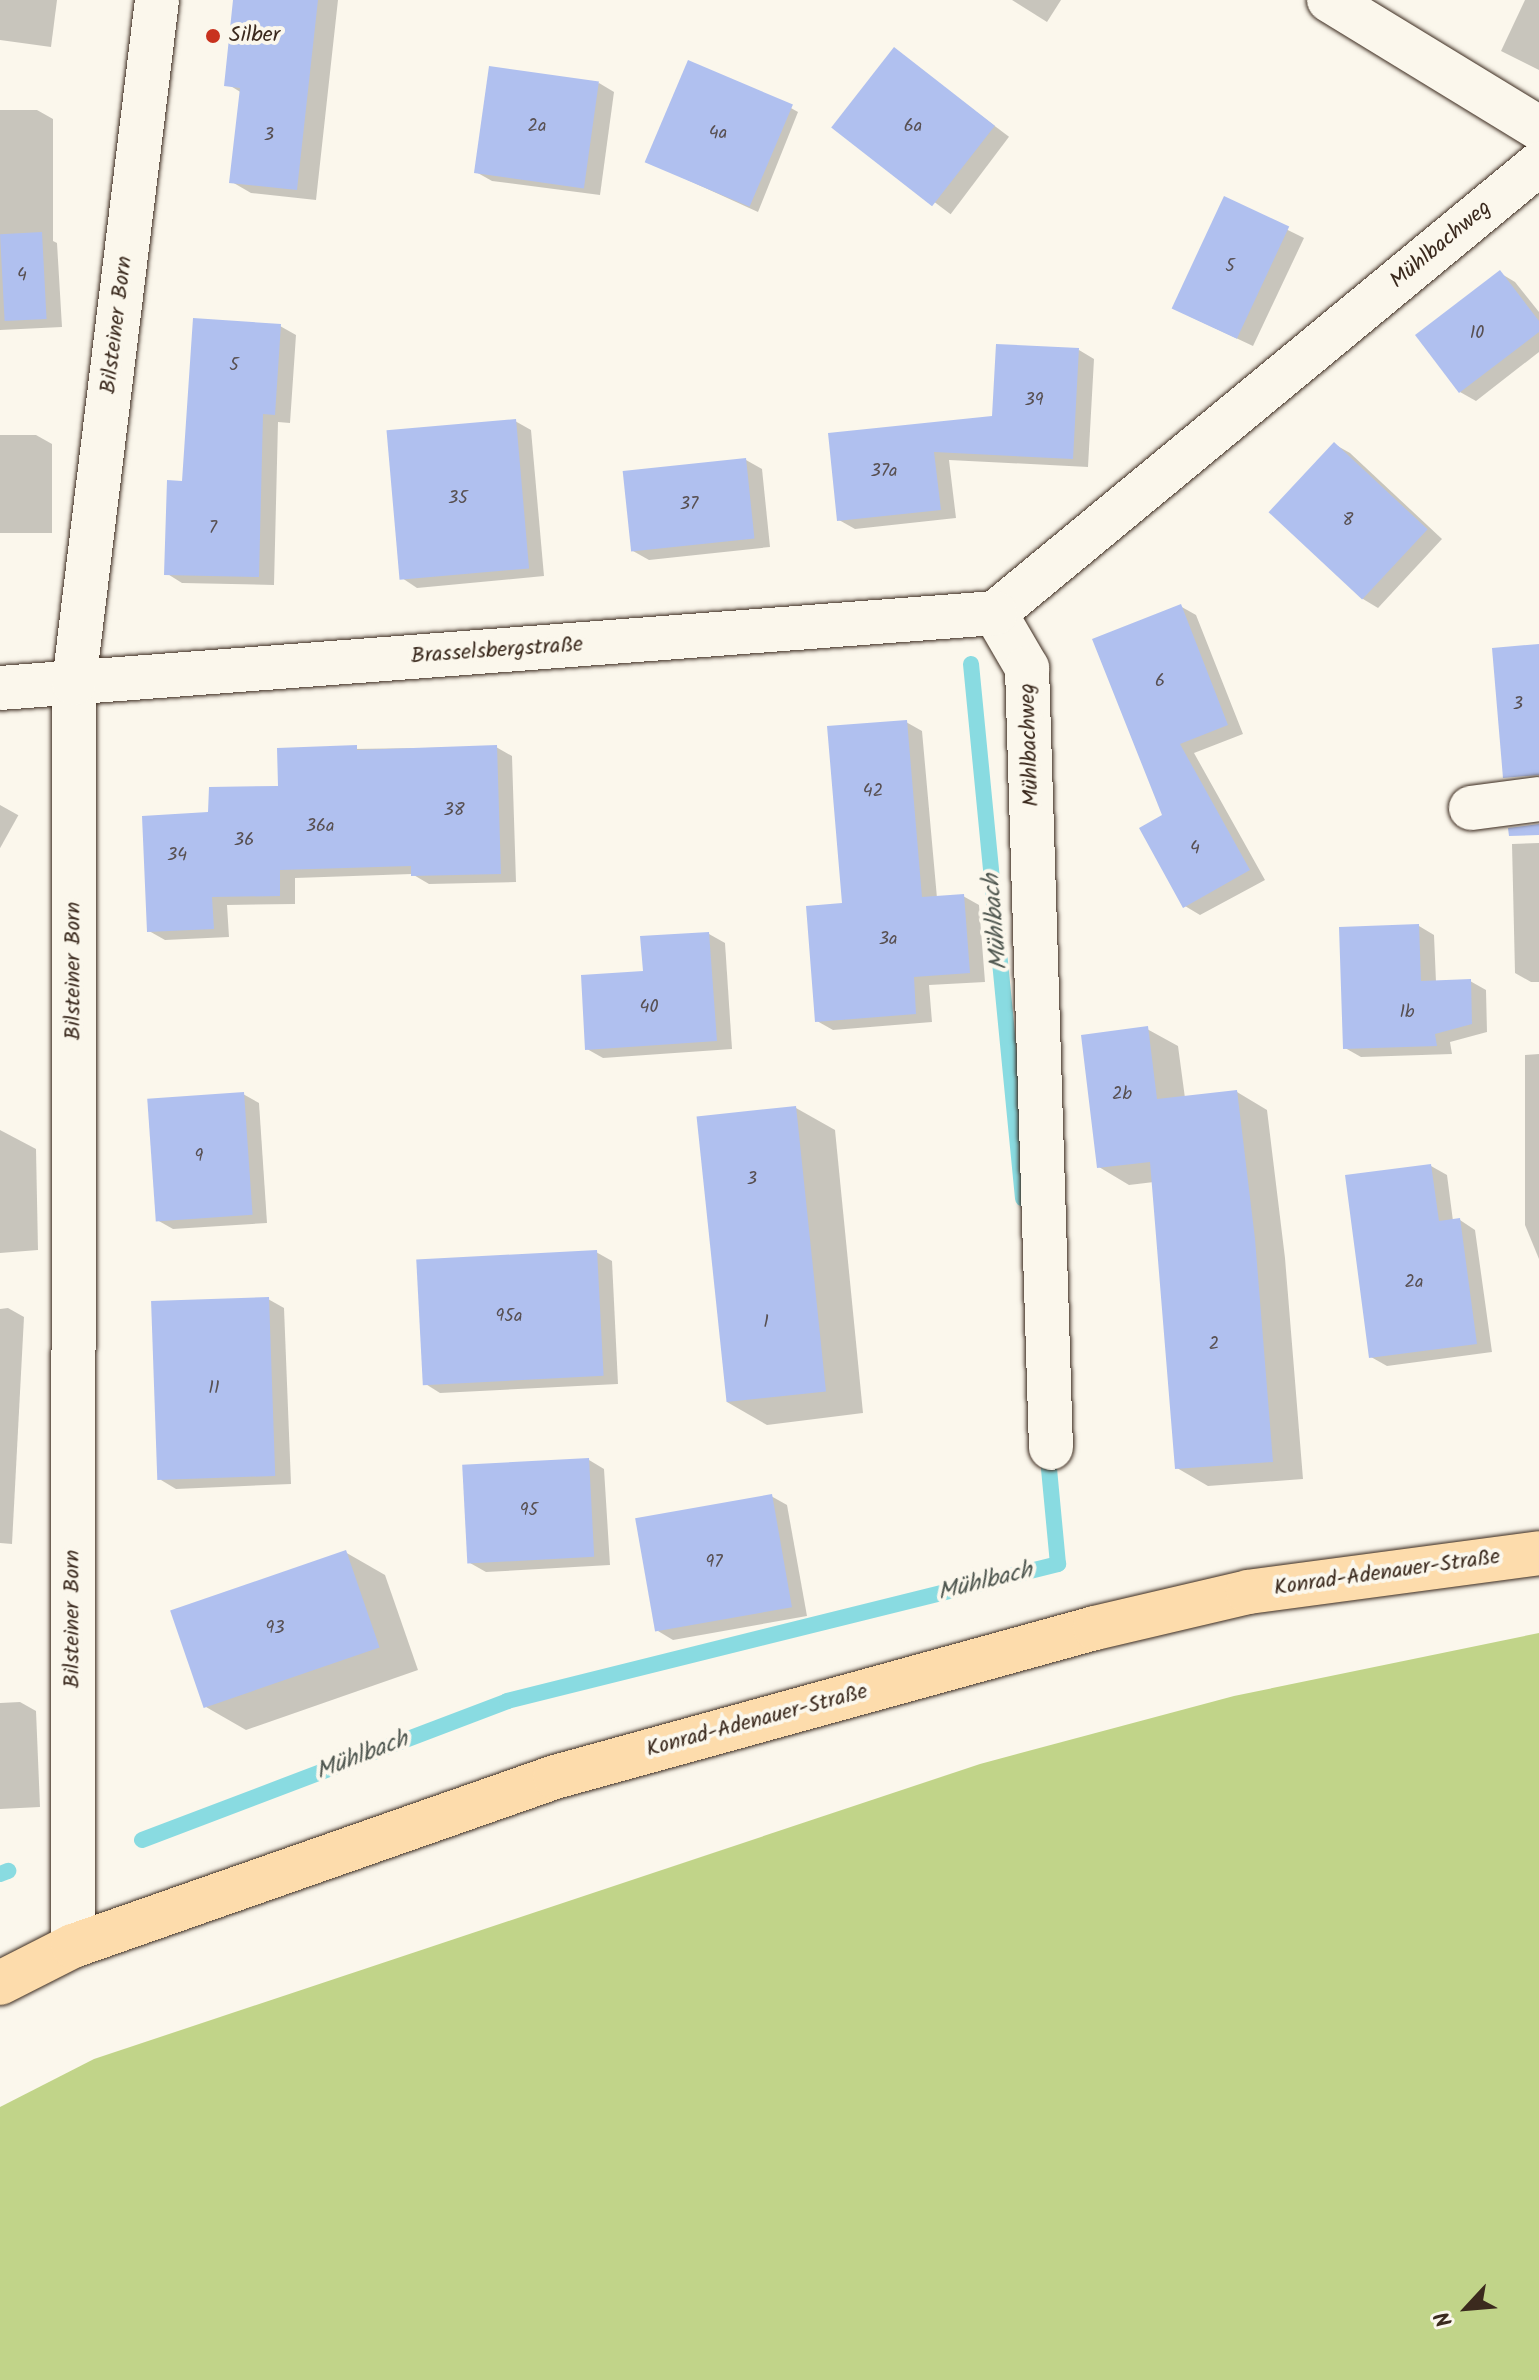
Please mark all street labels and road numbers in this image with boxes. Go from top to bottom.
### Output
street label: Mühlbachweg [1385,195,1497,295]
street label: Bilsteiner Born [95,255,139,395]
street label: Brasselsbergstraße [410,632,584,670]
street label: Mühlbachweg [1015,683,1045,807]
street label: Bilsteiner Born [61,902,87,1040]
street label: Konrad-Adenauer-Straße [1272,1544,1502,1602]
street label: Bilsteiner Born [60,1550,86,1688]
street label: Konrad-Adenauer-Straße [643,1679,871,1763]

